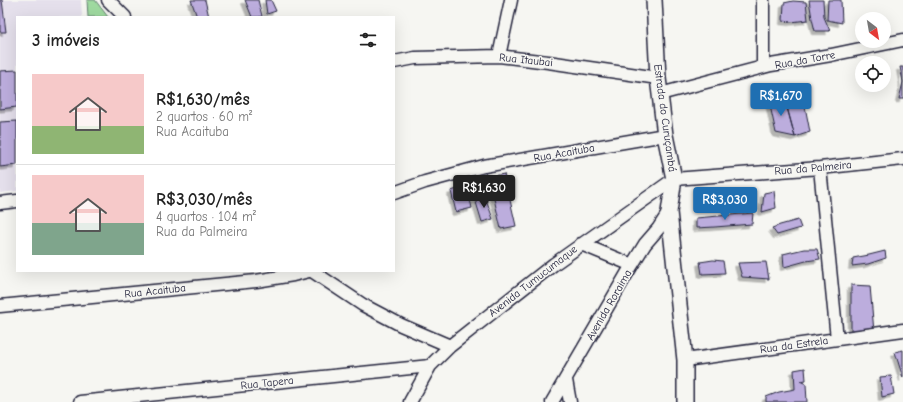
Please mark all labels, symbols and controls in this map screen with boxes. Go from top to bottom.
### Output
north arrow [855,12,891,48]
map controls [855,12,891,92]
icon: filters [357,29,379,51]
text: 3 imóveis [32,31,99,50]
street label: Rua da Torre [774,48,837,72]
street label: Rua Itaubai [498,51,554,69]
button: locate [855,56,891,92]
street label: Estrada do Curuçambá [651,63,679,173]
pin: R$1,670 [744,83,818,117]
text: R$1,670 [759,88,803,103]
icon: home [64,90,112,138]
text: R$1,630/mês [156,90,250,109]
text: 2 quartos · 60 m² [156,109,252,124]
text: Rua Acaituba [156,124,229,139]
street label: Rua Acaituba [532,141,596,165]
street label: Rua da Palmeira [774,158,852,178]
pin: R$1,630 [447,175,521,209]
text: R$1,630 [462,180,506,195]
pin: R$3,030 [688,187,762,221]
text: R$3,030/mês [156,190,252,209]
icon: home [64,191,112,239]
text: R$3,030 [702,192,748,207]
text: 4 quartos · 104 m² [156,209,256,224]
text: Rua da Palmeira [156,224,248,239]
street label: Avenida Tumucumaque [486,242,580,320]
street label: Avenida Roraima [584,267,634,343]
street label: Rua Acaituba [124,281,186,301]
street label: Rua da Estrela [759,334,829,356]
street label: Rua Tapera [240,374,294,392]

